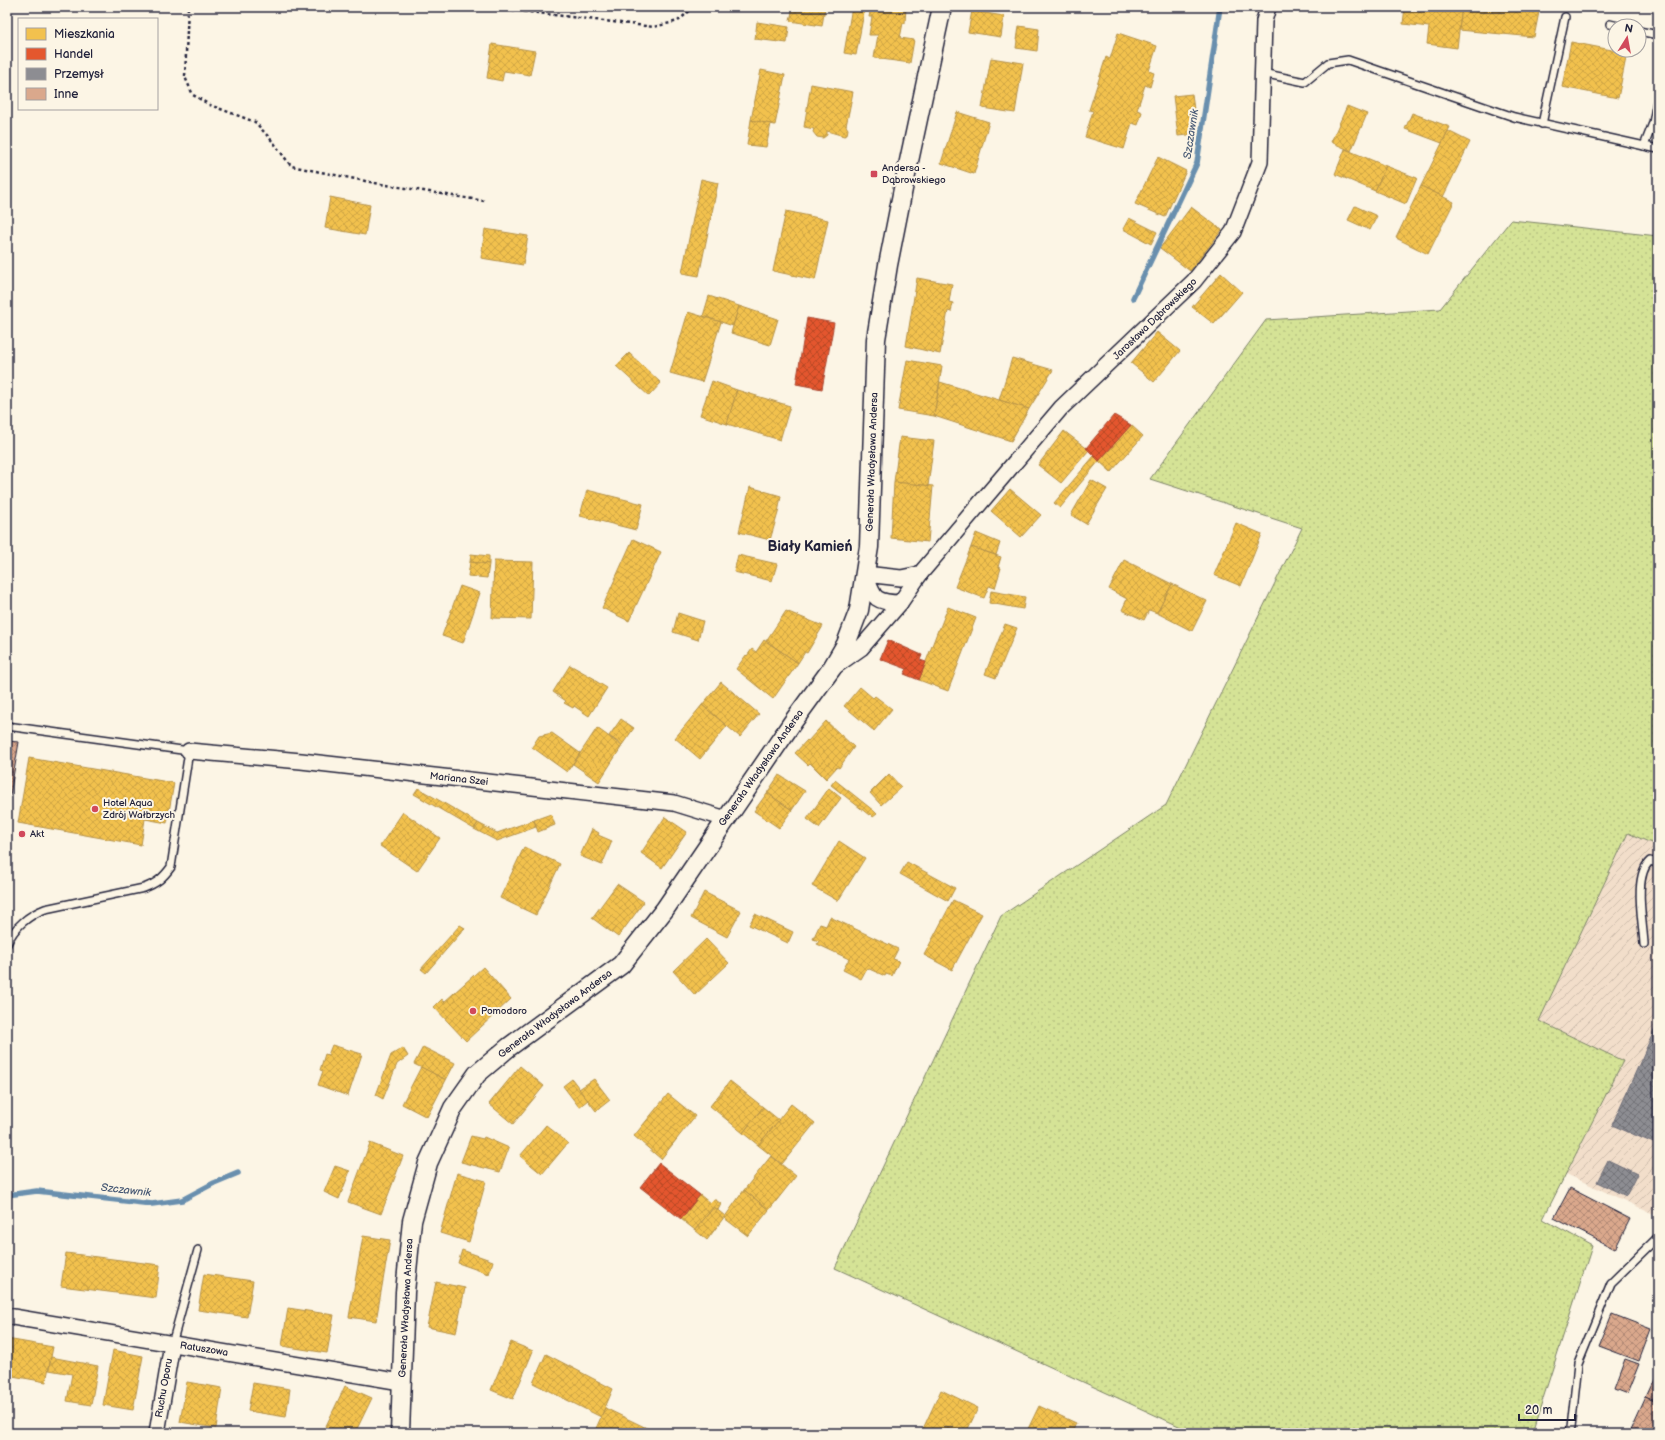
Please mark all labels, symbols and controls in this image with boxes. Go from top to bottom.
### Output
legend [18,18,158,110]
north arrow [1607,18,1647,58]
text: N [1624,22,1634,36]
text: Mieszkania [54,27,115,42]
text: Handel [54,47,93,62]
text: Przemysł [54,67,104,82]
text: Inne [54,87,78,102]
water label: Szczawnik [1181,108,1201,160]
place label: Andersa - Dąbrowskiego [882,162,946,186]
marker: Andersa - Dąbrowskiego [869,169,879,179]
street label: Jarosława Dąbrowskiego [1110,275,1200,362]
street label: Generała Władysława Andersa [864,392,880,532]
district label: Biały Kamień [768,538,852,555]
street label: Generała Władysława Andersa [716,707,806,829]
street label: Mariana Szei [429,770,489,788]
place label: Hotel Aqua Zdrój Wałbrzych [102,797,175,821]
marker: Hotel Aqua Zdrój Wałbrzych [90,804,100,814]
place label: Akt [30,828,44,840]
marker: Akt [17,829,27,839]
street label: Generała Władysława Andersa [496,967,615,1061]
place label: Pomodoro [481,1005,527,1017]
marker: Pomodoro [468,1006,478,1016]
water label: Szczawnik [100,1181,152,1199]
street label: Generała Władysława Andersa [396,1238,416,1378]
street label: Ratuszowa [179,1339,229,1359]
street label: Ruchu Oporu [153,1357,175,1419]
scale bar [1519,1396,1575,1422]
text: 20 m [1525,1403,1552,1418]

